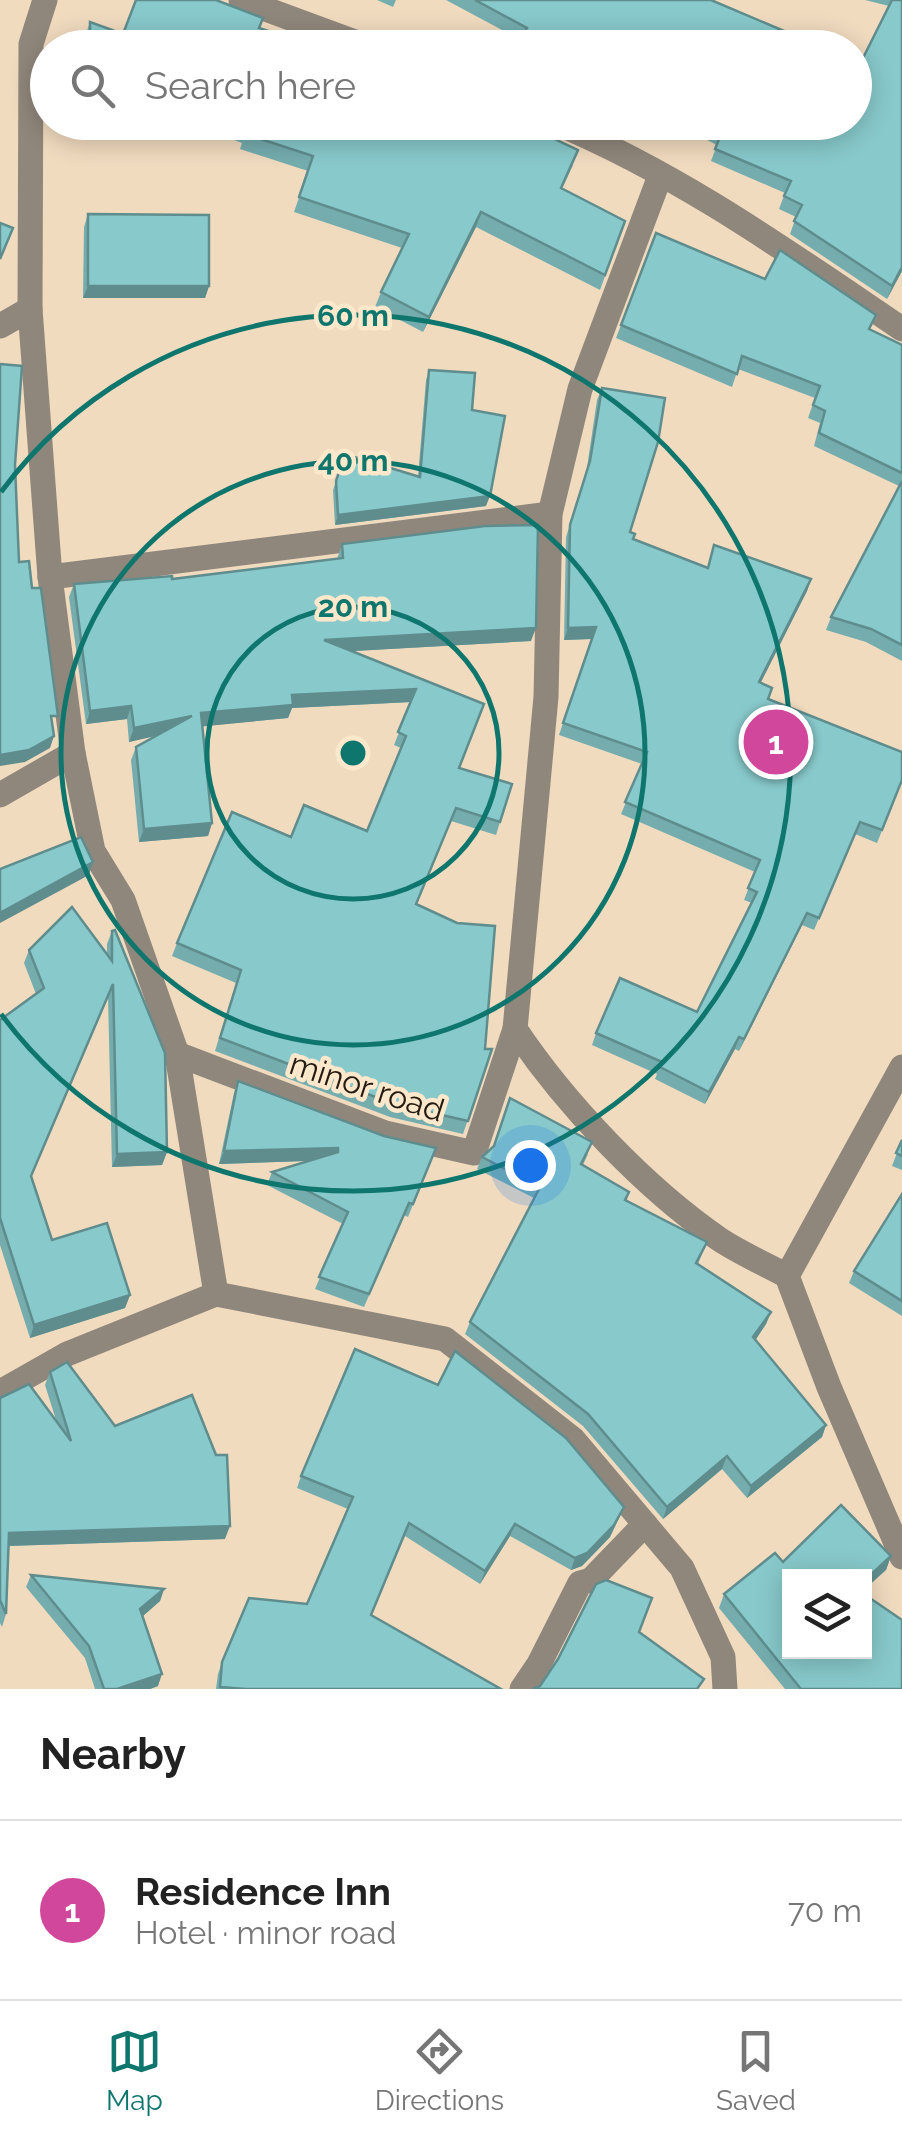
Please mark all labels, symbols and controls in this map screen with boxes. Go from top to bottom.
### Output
search box [30,30,872,140]
icon: search [65,58,120,113]
text: Search here [145,63,356,108]
text: 60 m [317,298,389,333]
text: 40 m [318,443,388,478]
text: 20 m [318,589,388,624]
pin: 1 [744,704,808,780]
centre of rings [335,735,371,771]
street label: minor road [285,1044,449,1129]
your location [505,1140,556,1191]
map controls [782,1569,872,1659]
button: layers [782,1569,872,1659]
text: Nearby [40,1730,186,1779]
text: Residence Inn [135,1869,391,1914]
text: 1 [65,1892,80,1929]
text: 70 m [788,1892,862,1929]
text: Hotel · minor road [135,1914,396,1951]
tab: Map [106,2024,163,2117]
tab: Directions [375,2024,504,2117]
tab: Saved [716,2024,796,2117]

